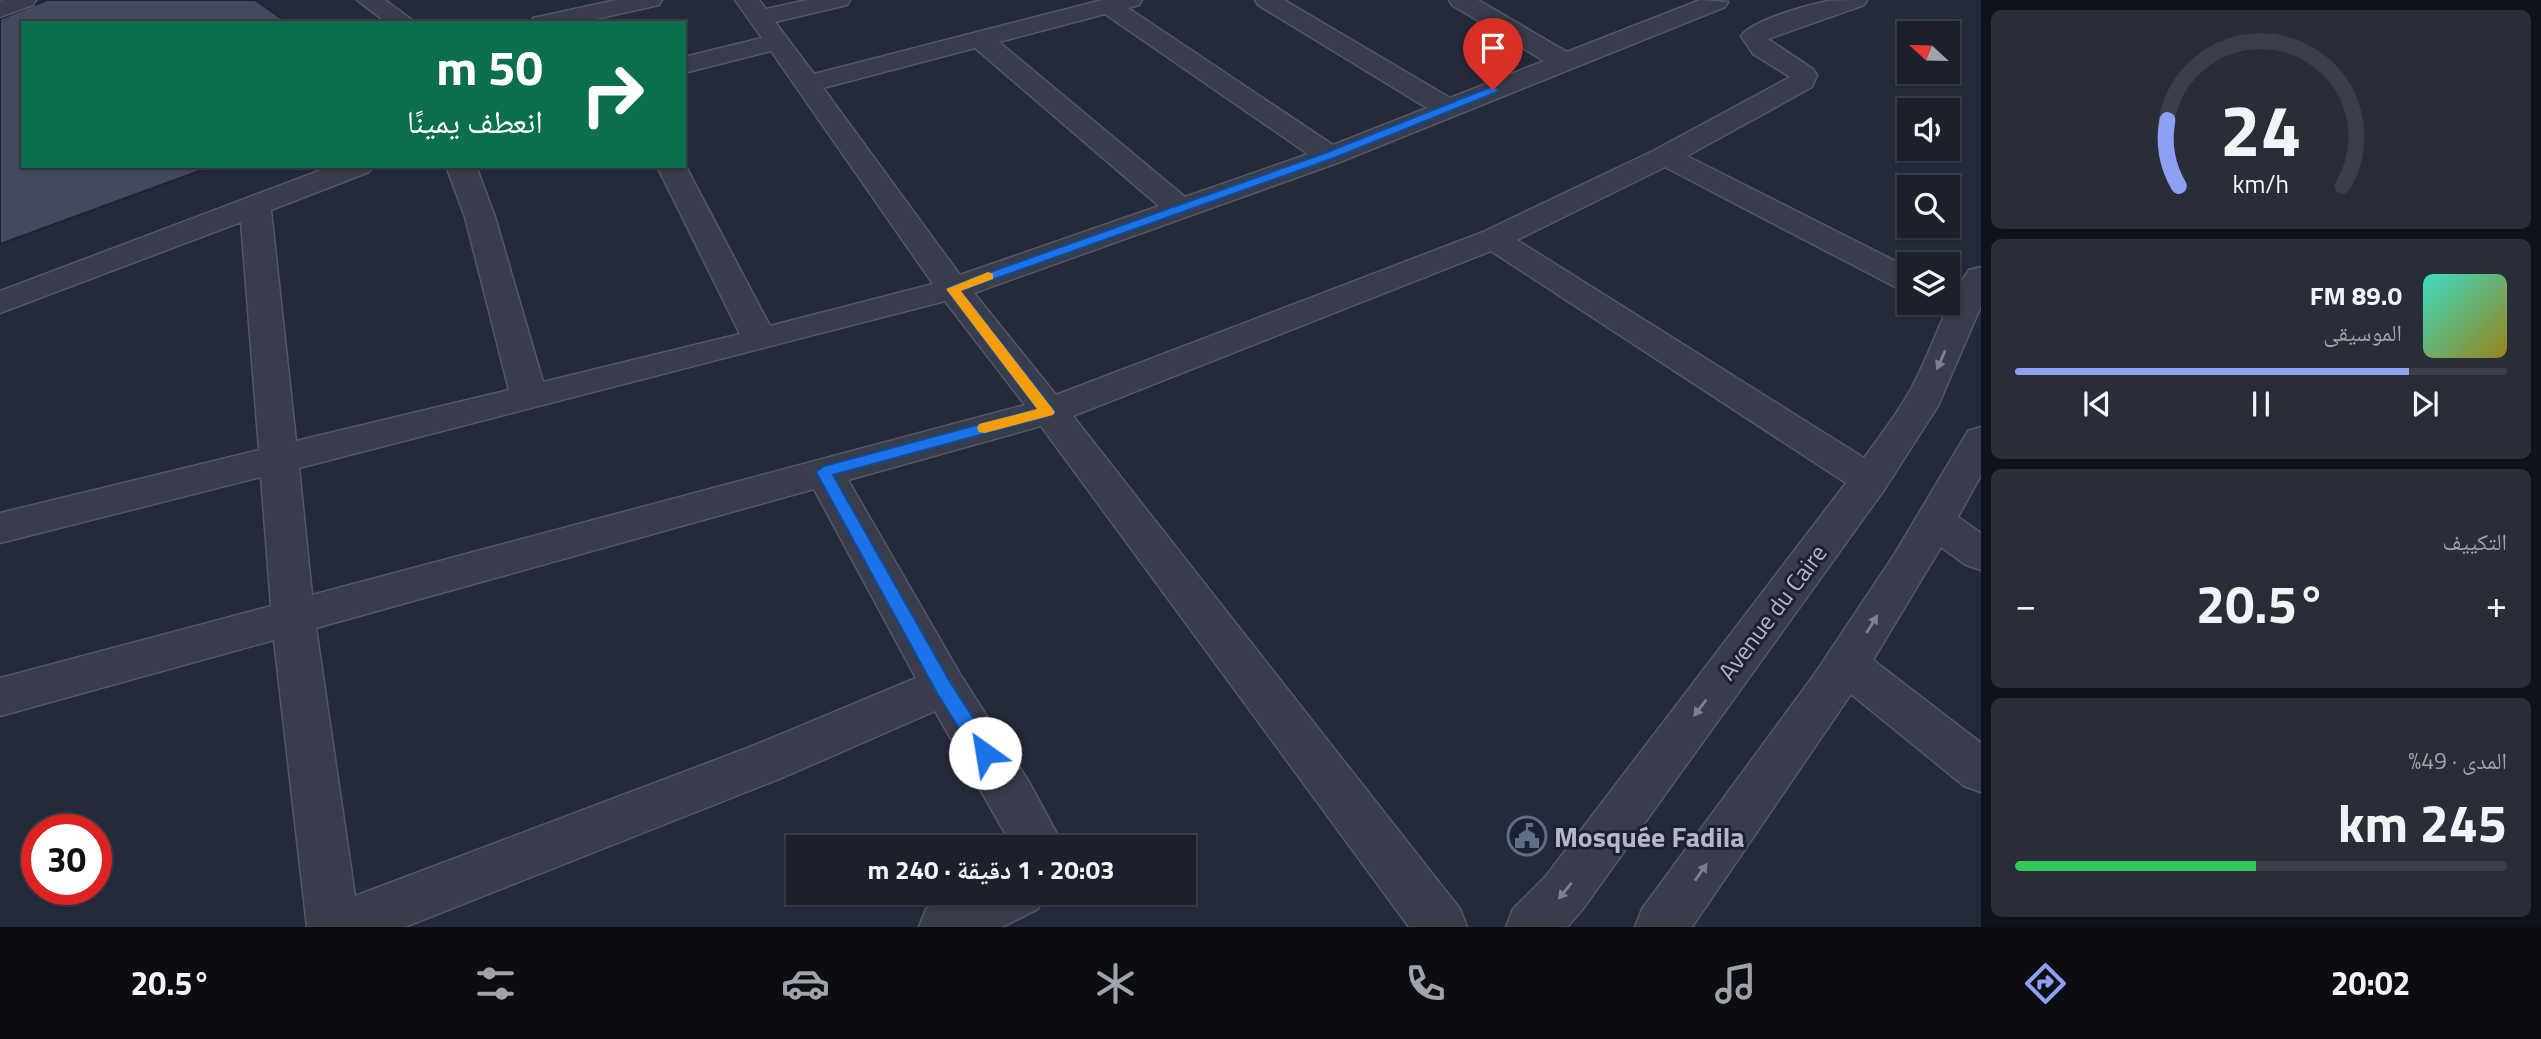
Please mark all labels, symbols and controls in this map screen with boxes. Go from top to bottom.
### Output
pin [1463,18,1523,90]
north arrow [1897,21,1960,84]
map controls [1897,21,1960,315]
text: 50 m [436,29,543,104]
icon: arrive [1474,29,1512,67]
icon: right [567,49,658,140]
text: 24 [2220,74,2302,184]
text: انعطف يمينًا [407,97,543,145]
button: sound [1897,98,1960,161]
text: km/h [2233,164,2289,202]
button: search [1897,175,1960,238]
button: layers [1897,252,1960,315]
text: 89.0 FM [2310,276,2402,315]
text: الموسيقى [2323,315,2402,350]
one-way arrow [1935,350,1946,371]
icon: previous [2078,385,2116,423]
icon: pause [2242,385,2280,423]
icon: next [2406,385,2444,423]
text: التكييف [2442,524,2507,559]
street label: Avenue du Caire [1709,537,1835,687]
text: 20.5° [2196,564,2326,643]
text: − [2015,575,2036,633]
text: + [2486,575,2507,633]
one-way arrow [1866,615,1879,634]
one-way arrow [1694,699,1708,717]
position arrow [948,716,1022,790]
text: المدى · 49% [2408,743,2507,778]
text: 245 km [2338,783,2507,862]
speed limit sign: 30 [21,814,112,905]
public building icon: Mosquée Fadila [1506,815,1548,857]
place label: Mosquée Fadila [1554,815,1745,858]
text: 20:03 · 1 دقيقة · 240 m [867,850,1115,889]
one-way arrow [1694,863,1708,881]
one-way arrow [1558,882,1573,899]
text: 20.5° [130,959,210,1007]
icon: filters [471,959,520,1008]
icon: car [781,959,830,1008]
icon: climate [1091,959,1140,1008]
icon: phone [1401,959,1450,1008]
icon: music [1711,959,1760,1008]
icon: directions [2021,959,2070,1008]
text: 20:02 [2331,959,2411,1007]

